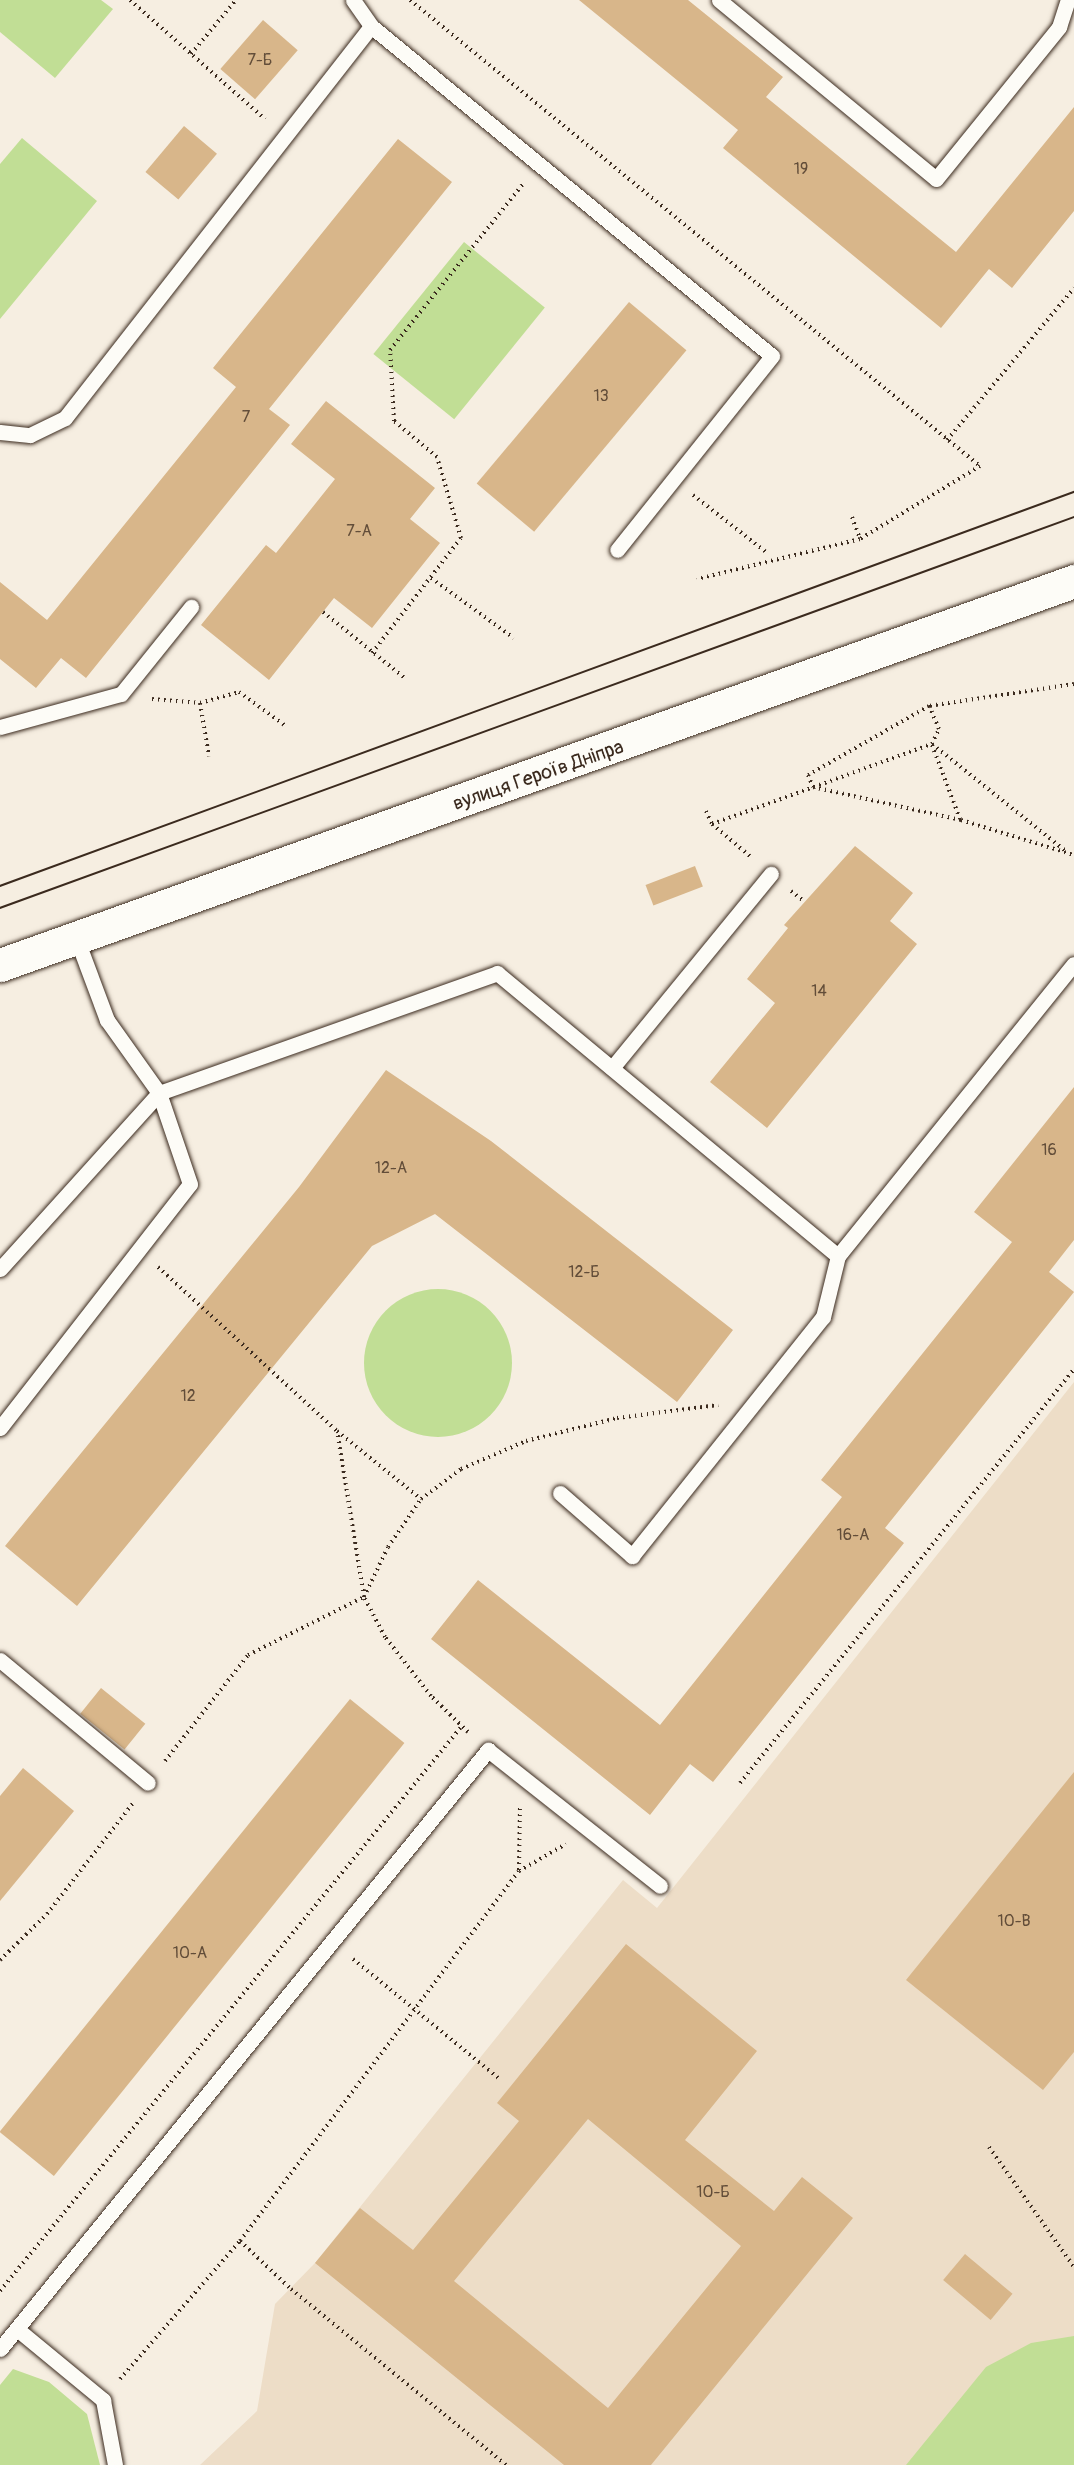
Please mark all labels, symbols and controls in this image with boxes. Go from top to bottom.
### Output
house number: 7-Б [248,50,272,70]
house number: 19 [794,159,808,179]
house number: 13 [593,386,609,406]
house number: 7 [242,407,250,427]
house number: 7-А [346,521,372,541]
street label: вулиця Героїв Дніпра [449,734,627,816]
house number: 14 [811,981,827,1001]
house number: 16 [1041,1140,1057,1160]
house number: 12-А [375,1158,407,1178]
house number: 12-Б [568,1262,600,1282]
house number: 12 [180,1386,196,1406]
house number: 16-А [837,1525,869,1545]
house number: 10-В [997,1911,1031,1931]
house number: 10-А [173,1943,207,1963]
house number: 10-Б [696,2182,730,2202]

